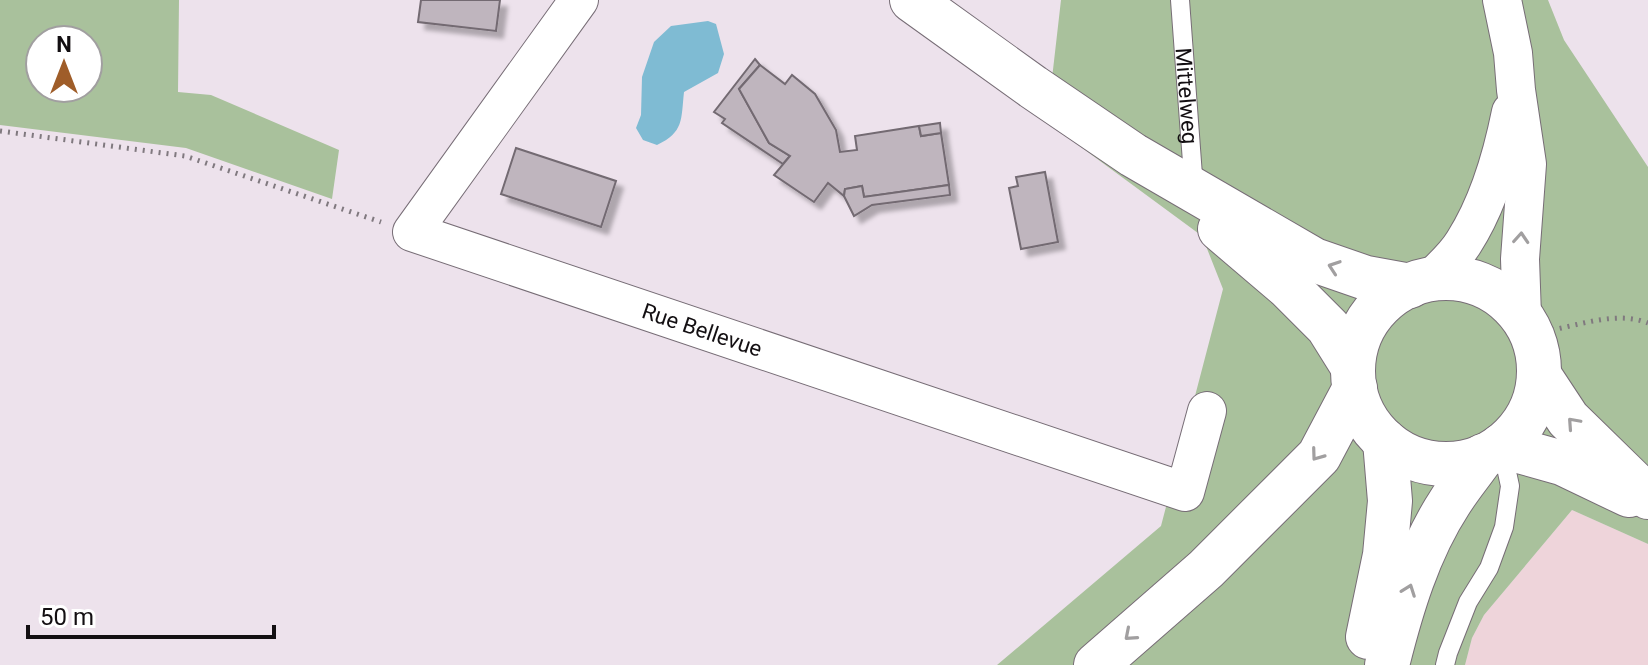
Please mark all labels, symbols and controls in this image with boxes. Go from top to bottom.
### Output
north arrow [24,24,104,104]
text: N [56,32,72,57]
street label: Mittelweg [1171,47,1203,145]
one-way arrow [1512,231,1529,244]
one-way arrow [1328,261,1342,277]
street label: Rue Bellevue [639,298,765,362]
one-way arrow [1568,417,1583,432]
one-way arrow [1312,447,1327,461]
one-way arrow [1399,584,1416,598]
scale bar [28,589,274,639]
text: 50 m [40,603,94,631]
one-way arrow [1125,625,1139,640]

